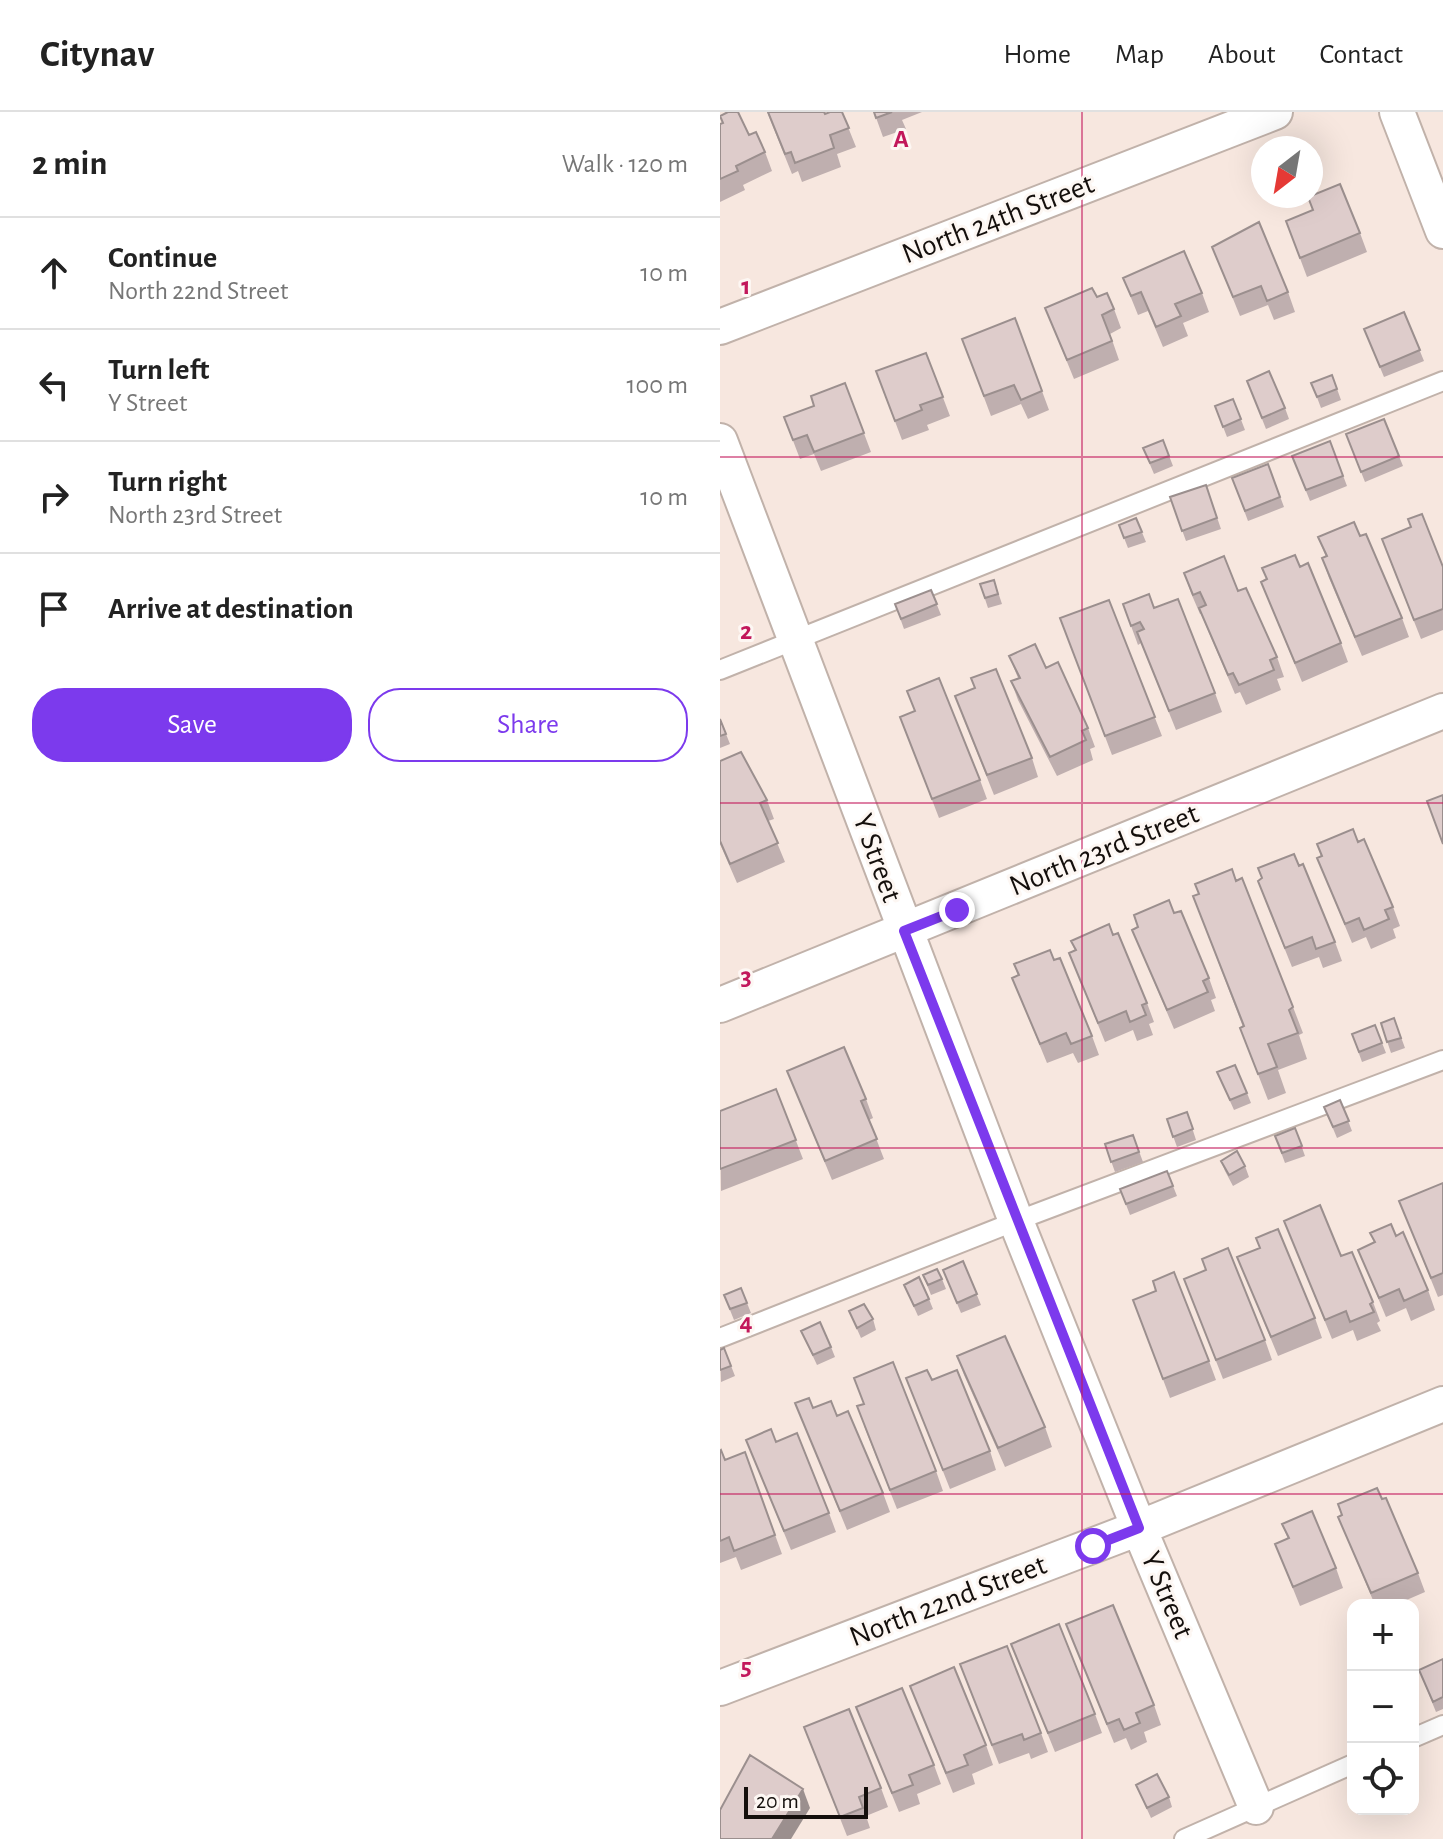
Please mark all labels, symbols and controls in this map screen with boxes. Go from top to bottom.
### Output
text: Citynav [40,36,154,74]
text: Home [1004,41,1071,69]
text: Map [1115,41,1164,69]
text: About [1208,41,1276,69]
text: Contact [1320,41,1403,69]
text: A [893,126,909,152]
north arrow [1251,136,1323,208]
text: 2 min [32,147,107,181]
text: Walk · 120 m [562,151,688,177]
street label: North 24th Street [898,168,1099,269]
text: Continue [108,243,217,273]
icon: ahead [32,251,76,295]
text: 10 m [640,260,688,286]
text: 1 [741,273,751,299]
text: North 22nd Street [108,278,288,304]
text: Turn left [108,355,209,385]
icon: left [32,363,76,407]
text: 100 m [627,372,688,398]
text: Y Street [108,390,187,416]
text: Turn right [108,467,227,497]
icon: right [32,475,76,519]
text: 10 m [640,484,688,510]
text: North 23rd Street [108,502,282,528]
icon: arrive [32,587,76,631]
text: Arrive at destination [108,594,354,624]
text: 2 [740,618,752,644]
button: Save [32,688,352,762]
button: Share [368,688,688,762]
street label: North 23rd Street [1005,798,1203,902]
street label: Y Street [847,810,907,906]
route end [939,892,975,928]
text: 3 [740,964,752,990]
text: 4 [739,1309,753,1335]
route start [1075,1528,1111,1564]
street label: Y Street [1135,1547,1199,1643]
street label: North 22nd Street [846,1550,1051,1652]
map controls [1347,1599,1419,1815]
button: + [1347,1599,1419,1671]
text: 5 [740,1654,752,1680]
button: − [1347,1671,1419,1743]
button: locate [1347,1743,1419,1815]
scale bar [744,1783,868,1819]
text: 20 m [756,1790,799,1812]

